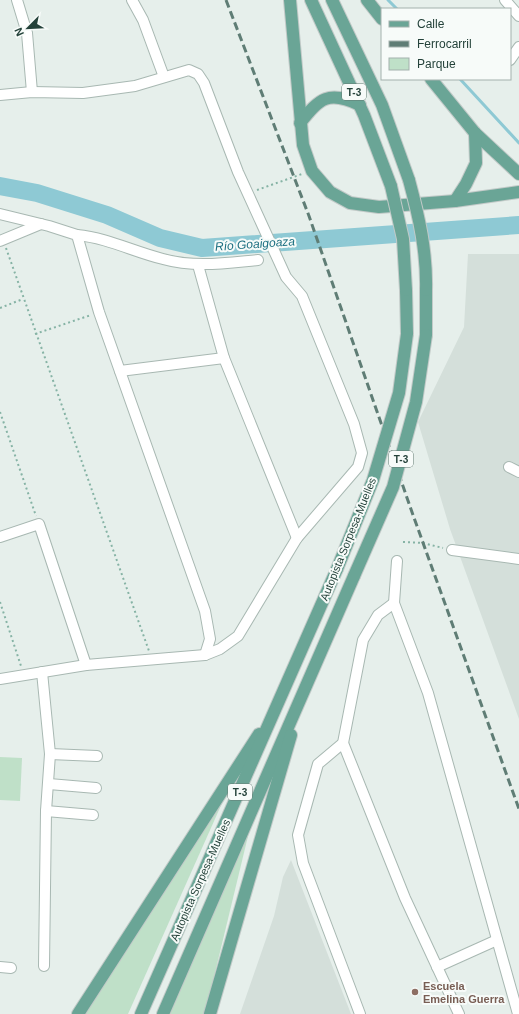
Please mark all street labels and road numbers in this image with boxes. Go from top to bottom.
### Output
road number: T-3 [342,84,366,100]
road number: T-3 [389,451,413,467]
street label: Autopista Sorpesa-Muelles [318,475,378,602]
road number: T-3 [228,784,252,800]
street label: Autopista Sorpesa-Muelles [168,817,232,942]

